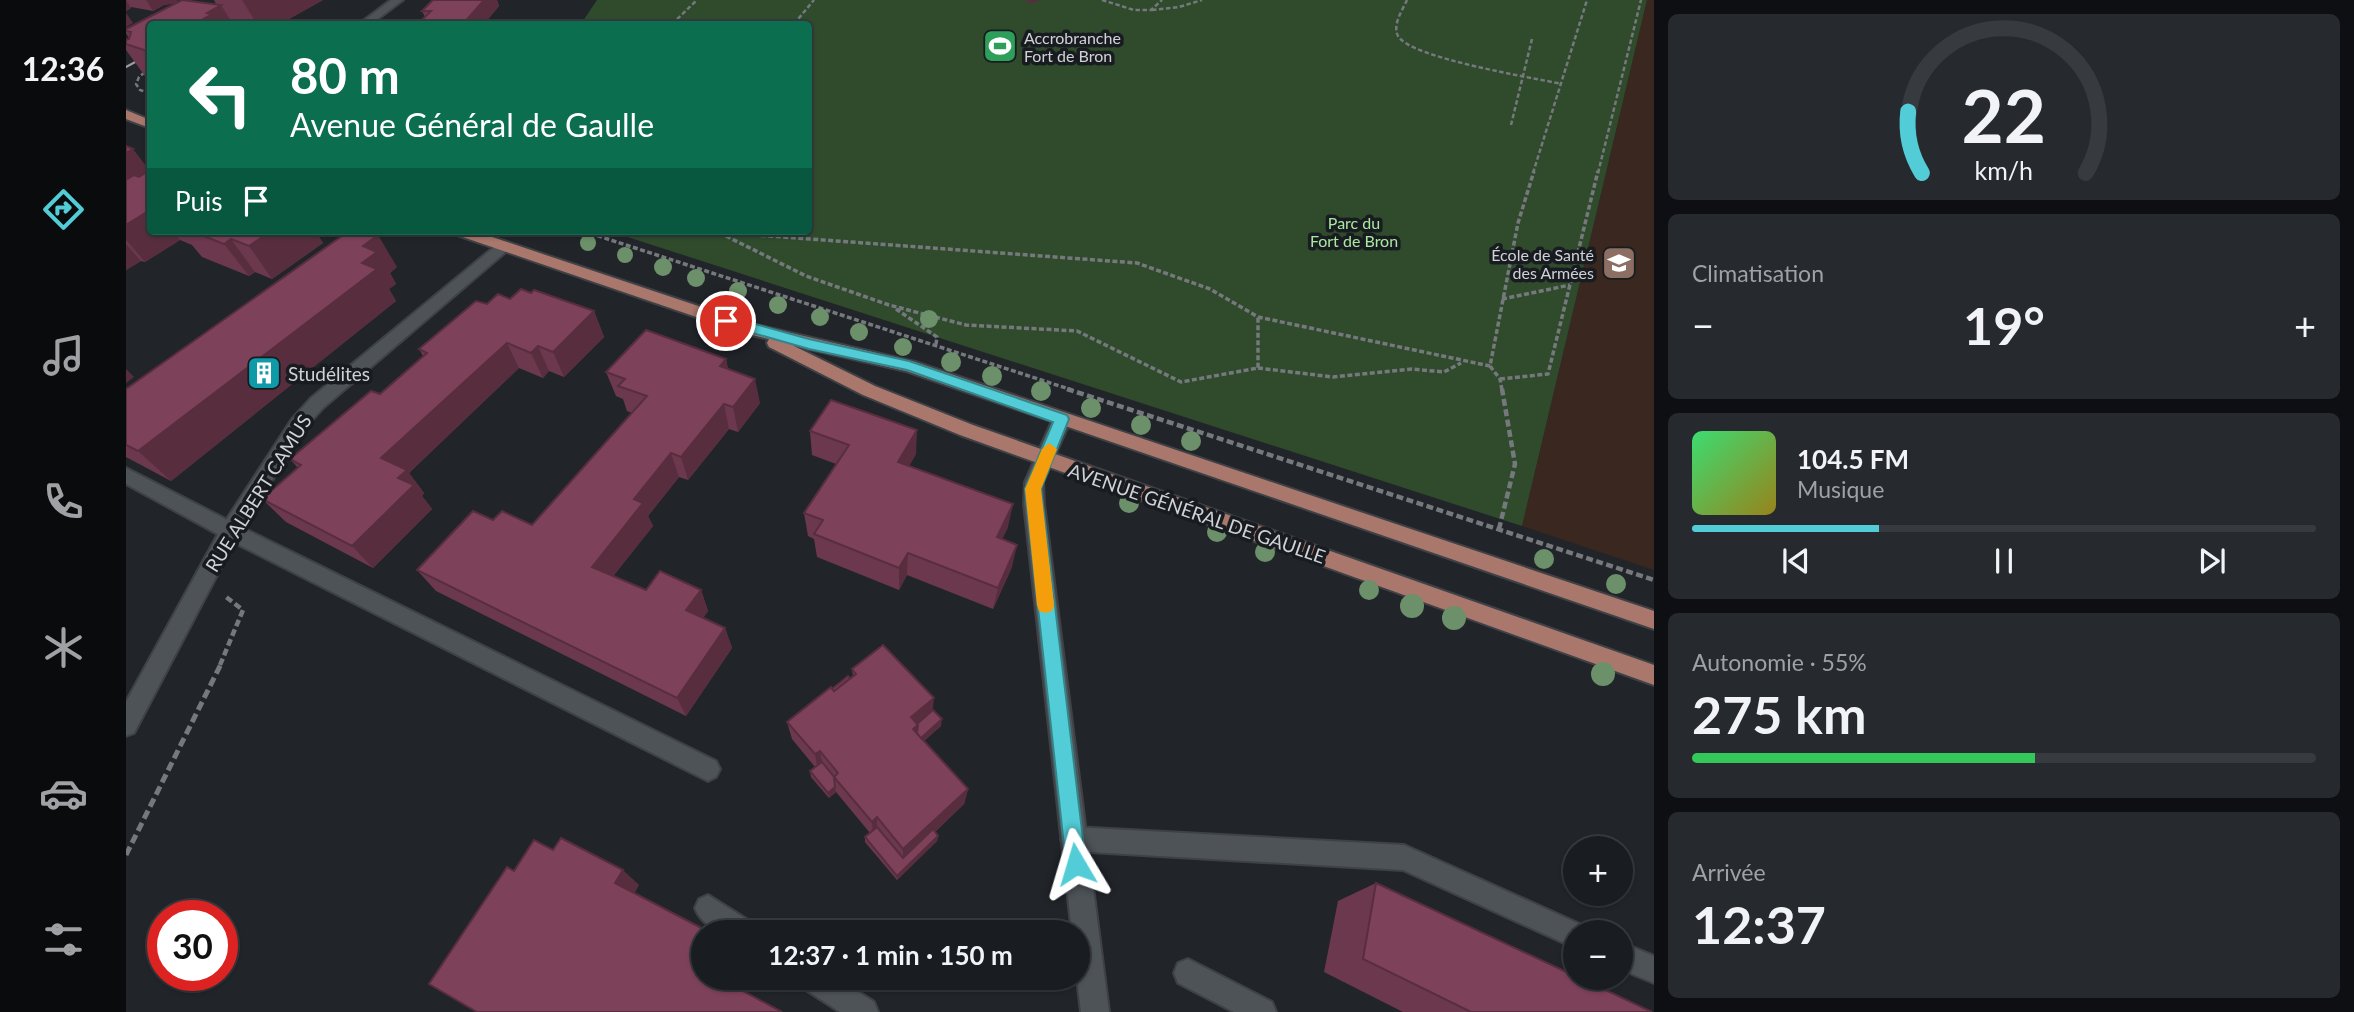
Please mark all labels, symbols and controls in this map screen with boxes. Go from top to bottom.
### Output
sports icon: Accrobranche Fort de Bron [981,27,1019,65]
place label: Accrobranche Fort de Bron [1024,28,1121,65]
text: 80 m [290,46,400,104]
text: 12:36 [22,49,104,88]
icon: left [175,49,266,140]
text: 22 [1962,71,2046,159]
text: Avenue Général de Gaulle [290,105,654,144]
text: km/h [1975,155,2033,185]
icon: arrive [237,182,275,220]
icon: directions [39,185,88,234]
text: Puis [175,185,223,217]
park label: Parc du Fort de Bron [1310,213,1398,250]
school or university icon: École de Santé des Armées [1600,244,1638,282]
place label: École de Santé des Armées [1491,245,1594,282]
text: Climatisation [1692,259,1824,287]
pin [696,291,756,351]
text: 19° [1963,294,2045,356]
icon: arrive [707,302,745,340]
text: − [1692,302,1714,348]
text: + [2294,302,2316,348]
icon: music [39,331,88,380]
building icon: Studélites [245,354,283,392]
place label: Studélites [288,362,370,385]
street label: RUE ALBERT CAMUS [200,410,316,576]
text: 104.5 FM [1797,443,1909,475]
street label: AVENUE GÉNÉRAL DE GAULLE [1066,458,1329,568]
text: Musique [1797,475,1884,503]
icon: phone [39,477,88,526]
icon: previous [1777,542,1815,580]
icon: pause [1985,542,2023,580]
icon: next [2193,542,2231,580]
icon: climate [39,623,88,672]
text: Autonomie · 55% [1692,648,1867,676]
text: 275 km [1692,683,1866,745]
icon: car [39,769,88,818]
position arrow [1039,827,1113,901]
map controls [1563,836,1633,990]
button: + [1563,836,1633,906]
text: Arrivée [1692,858,1766,886]
text: 12:37 [1692,893,1826,955]
speed limit sign: 30 [147,900,238,991]
icon: filters [39,915,88,964]
button: − [1563,920,1633,990]
text: 12:37 · 1 min · 150 m [768,939,1013,971]

